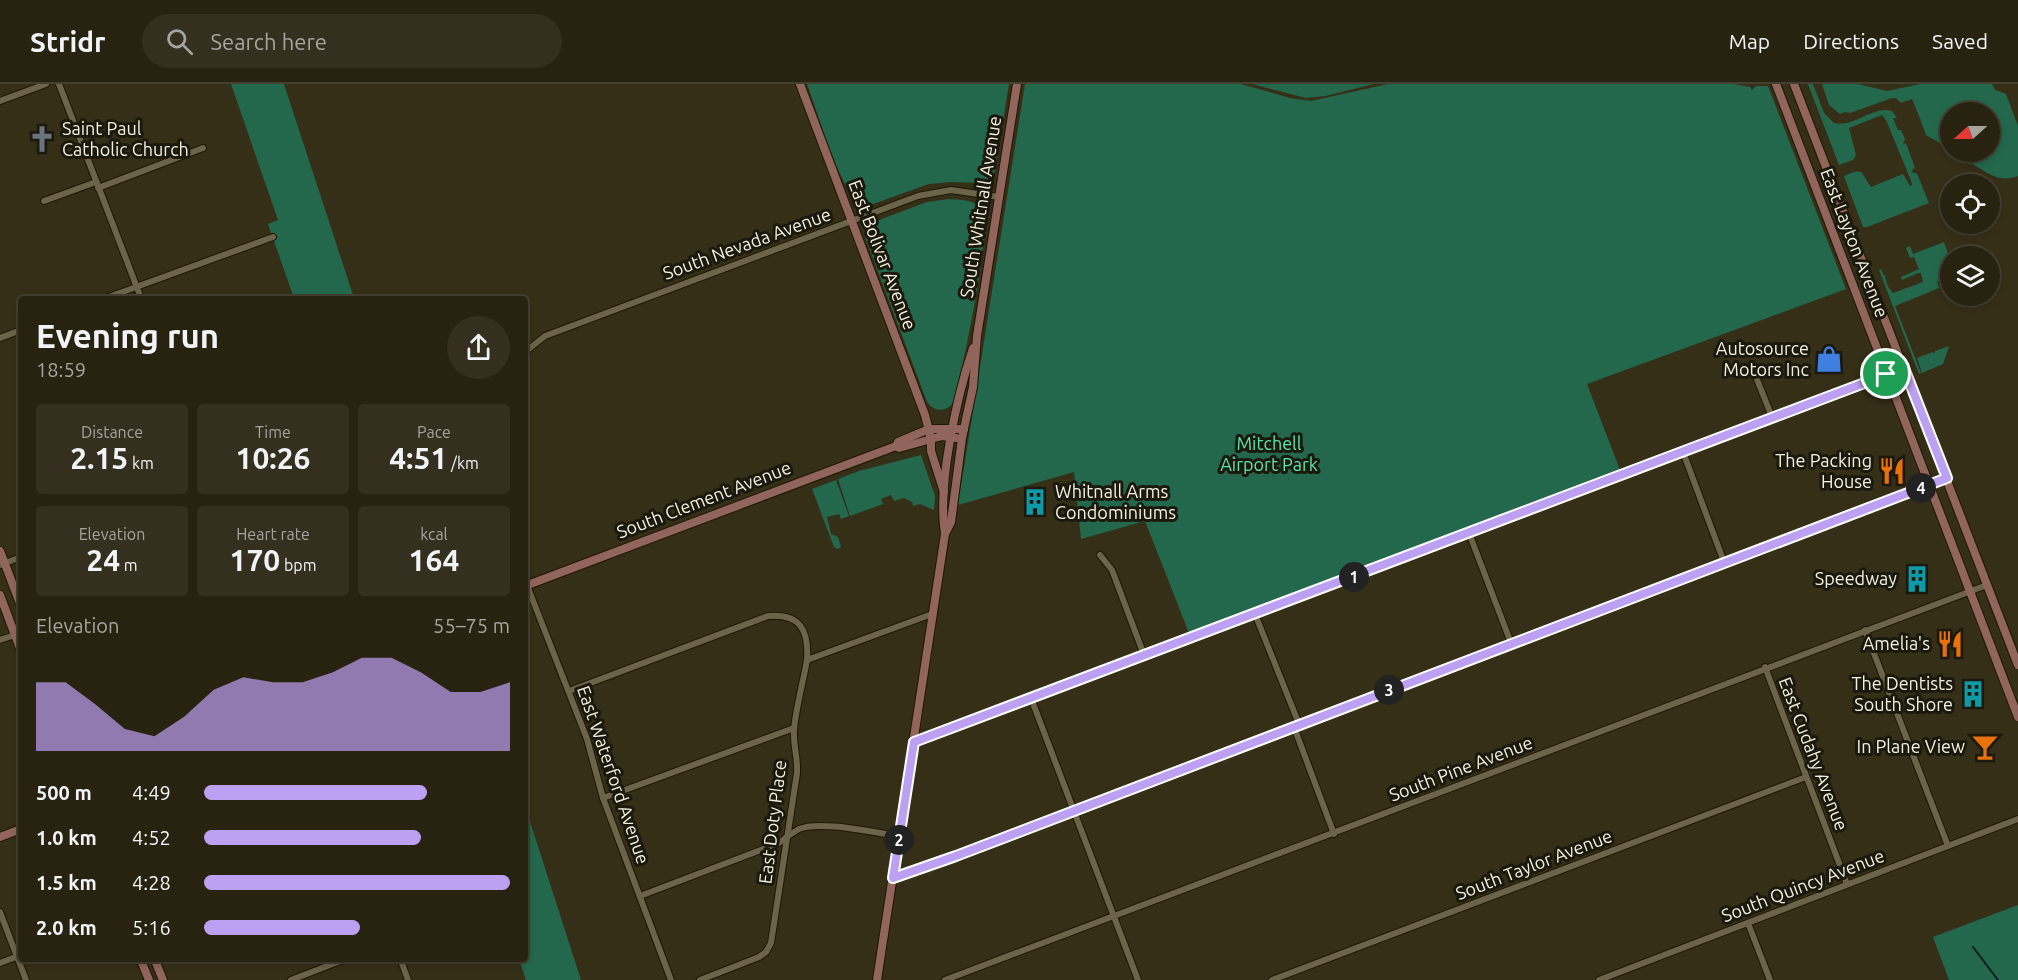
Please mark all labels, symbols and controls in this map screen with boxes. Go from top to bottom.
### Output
search box [142,14,562,68]
icon: search [163,25,196,58]
text: Stridr [30,26,106,57]
text: Search here [211,29,327,54]
text: Map [1729,29,1770,53]
text: Directions [1803,29,1899,53]
text: Saved [1932,29,1988,53]
north arrow [1940,102,2000,162]
map controls [1940,102,2000,306]
street label: South Whitnall Avenue [956,115,1004,299]
place label: Saint Paul Catholic Church [62,118,189,159]
church icon: Saint Paul Catholic Church [27,124,57,154]
street label: East Layton Avenue [1817,165,1893,320]
button: locate [1940,174,2000,234]
street label: East Bolivar Avenue [845,177,921,332]
street label: South Nevada Avenue [660,203,833,283]
button: layers [1940,246,2000,306]
button: share [447,316,510,379]
text: Evening run [36,317,219,354]
place label: Autosource Motors Inc [1716,338,1809,379]
shop icon: Autosource Motors Inc [1814,344,1844,374]
pin [1860,348,1911,399]
icon: arrive [1869,357,1902,390]
text: 18:59 [36,358,86,381]
text: Distance [81,423,143,441]
text: Time [255,423,291,441]
text: Pace [417,423,451,441]
park label: Mitchell Airport Park [1220,433,1318,474]
text: 2.15 [70,441,128,475]
text: 10:26 [235,441,311,475]
text: 4:51 [389,441,447,475]
place label: The Packing House [1775,450,1872,491]
text: km [128,454,154,472]
text: /km [447,454,479,472]
restaurant icon: The Packing House [1877,456,1907,486]
street label: South Clement Avenue [614,457,794,542]
pin: 4 [1906,473,1936,503]
text: 4 [1916,479,1926,497]
place label: Whitnall Arms Condominiums [1055,481,1176,522]
building icon: Whitnall Arms Condominiums [1020,487,1050,517]
text: Elevation [79,525,145,543]
text: Heart rate [236,525,310,543]
text: kcal [420,525,448,543]
text: 24 [86,543,120,577]
text: 170 [230,543,280,577]
text: 164 [409,543,459,577]
text: m [120,556,138,574]
text: bpm [280,556,316,574]
pin: 1 [1339,562,1369,592]
building icon: Speedway [1902,564,1932,594]
text: 1 [1349,568,1359,586]
place label: Speedway [1815,568,1897,588]
text: Elevation [36,614,119,637]
text: 55–75 m [433,614,510,637]
restaurant icon: Amelia's [1935,629,1965,659]
place label: Amelia's [1863,633,1930,653]
place label: The Dentists South Shore [1852,673,1953,714]
street label: East Cudahy Avenue [1775,674,1852,833]
pin: 3 [1374,675,1404,705]
building icon: The Dentists South Shore [1958,679,1988,709]
text: 3 [1384,681,1394,699]
street label: East Waterford Avenue [574,683,654,866]
street label: South Pine Avenue [1386,732,1535,805]
bar icon: In Plane View [1970,732,2000,762]
place label: In Plane View [1857,736,1965,756]
street label: East Doty Place [754,759,790,885]
text: 500 m [36,781,92,804]
text: 4:49 [132,781,171,804]
pin: 2 [884,825,914,855]
street label: South Taylor Avenue [1453,825,1615,903]
text: 1.0 km [36,826,97,849]
text: 4:52 [132,826,171,849]
text: 2 [894,831,904,849]
street label: South Quincy Avenue [1718,845,1887,926]
text: 1.5 km [36,871,97,894]
text: 4:28 [132,871,171,894]
text: 2.0 km [36,916,97,939]
text: 5:16 [132,916,171,939]

